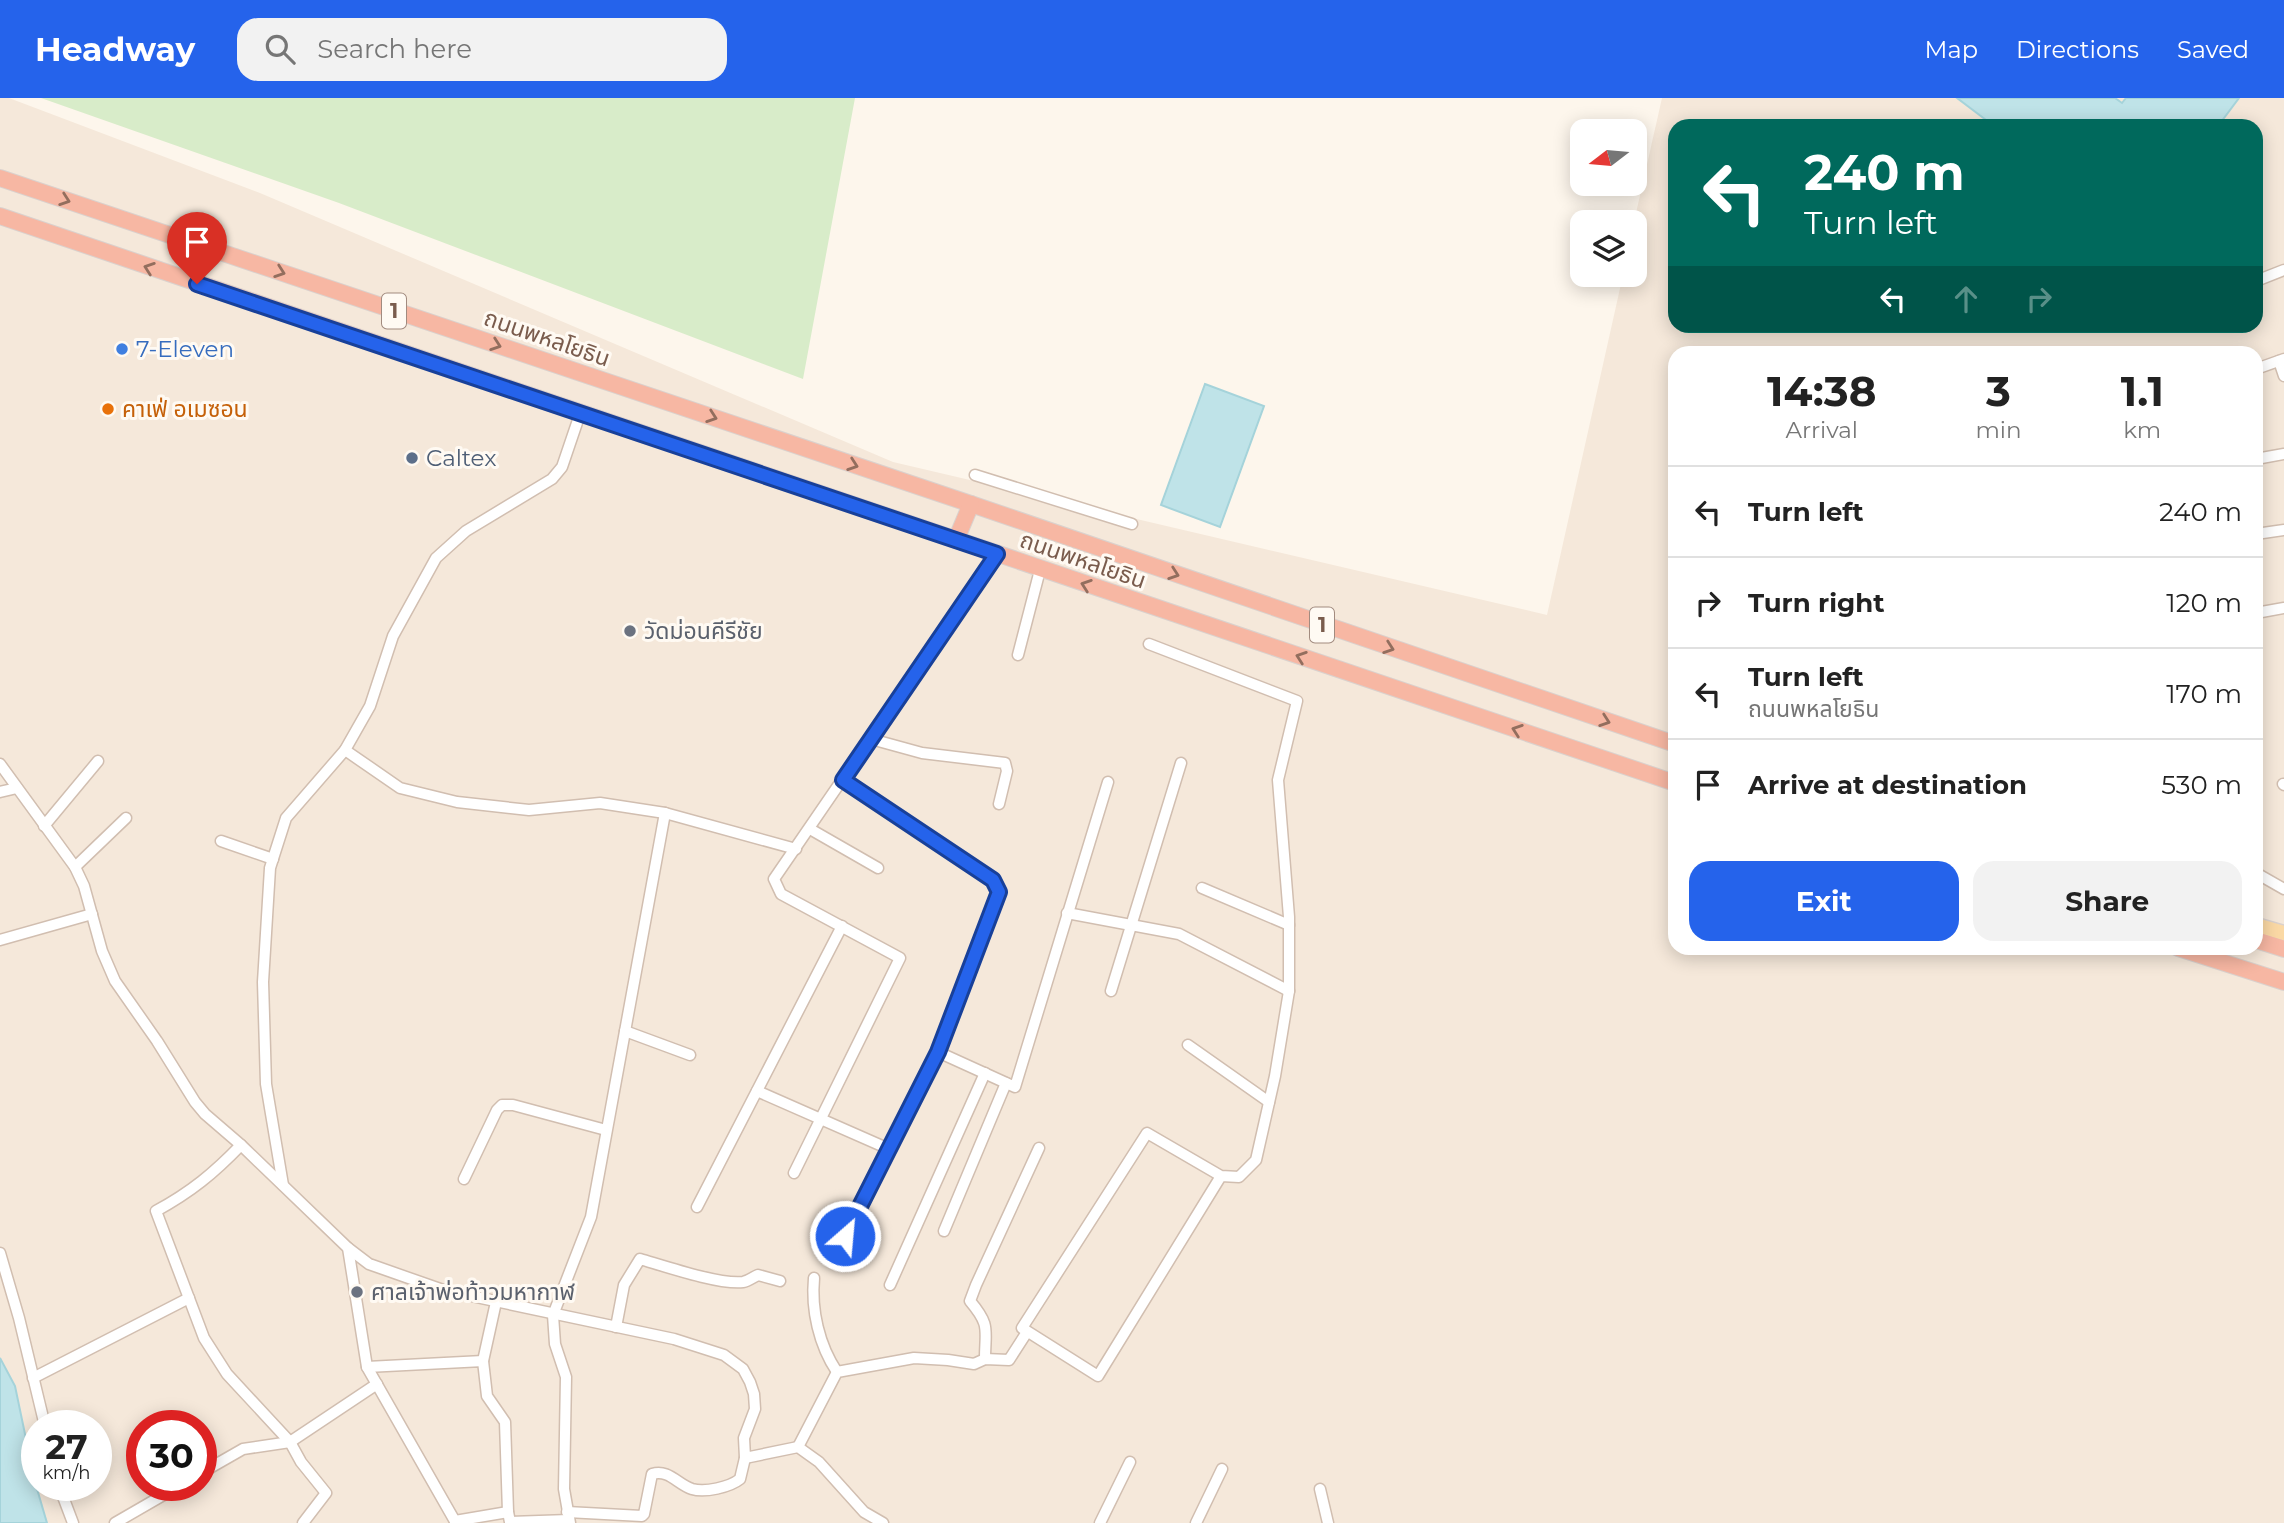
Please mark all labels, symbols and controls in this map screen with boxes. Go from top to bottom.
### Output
search box [237,18,727,81]
text: Headway [35,29,195,69]
icon: search [261,30,299,68]
text: Search here [317,33,472,65]
text: Map [1925,35,1978,64]
text: Directions [2016,35,2139,64]
text: Saved [2177,35,2249,64]
north arrow [1570,119,1647,196]
map controls [1570,119,1647,287]
text: 240 m [1804,143,1965,202]
icon: left [1689,147,1780,238]
one-way arrow [58,192,70,206]
text: Turn left [1804,203,1938,242]
button: layers [1570,210,1647,287]
pin [167,212,227,284]
icon: arrive [178,223,216,261]
one-way arrow [143,262,155,276]
one-way arrow [274,264,286,279]
icon: left [1874,280,1912,318]
icon: ahead [1947,280,1985,318]
icon: right [2020,280,2058,318]
road number: 1 [382,294,406,328]
street label: ถนนพหลโยธิน [480,303,614,373]
place label: 7-Eleven [136,335,234,363]
one-way arrow [489,337,502,351]
marker: 7-Eleven [114,341,130,357]
text: 14:38 [1767,365,1876,417]
text: 3 [1986,365,2011,417]
text: 1.1 [2121,365,2164,417]
place label: คาเฟ่ อเมซอน [122,395,248,423]
marker: คาเฟ่ อเมซอน [100,401,116,417]
one-way arrow [705,409,717,423]
text: Arrival [1785,416,1858,444]
text: min [1975,416,2022,444]
text: km [2123,416,2161,444]
place label: Caltex [426,444,496,472]
marker: Caltex [404,450,420,466]
one-way arrow [847,456,859,471]
icon: left [1689,493,1727,531]
text: Turn left [1748,496,1864,528]
text: 240 m [2159,496,2242,528]
street label: ถนนพหลโยธิน [1016,525,1150,595]
one-way arrow [1168,566,1180,580]
one-way arrow [1080,579,1092,593]
icon: right [1689,584,1727,622]
text: Turn right [1748,587,1884,619]
text: 120 m [2166,587,2242,619]
road number: 1 [1310,608,1334,642]
place label: วัดม่อนคีรีชัย [644,617,763,645]
marker: วัดม่อนคีรีชัย [622,623,638,639]
one-way arrow [1383,640,1395,654]
one-way arrow [1296,651,1308,665]
text: Turn left [1748,661,1864,693]
icon: left [1689,675,1727,713]
text: 170 m [2166,678,2242,710]
text: ถนนพหลโยธิน [1748,695,1879,723]
one-way arrow [1598,713,1611,727]
one-way arrow [1512,724,1524,738]
icon: arrive [1689,766,1727,804]
text: Arrive at destination [1748,769,2027,801]
text: 530 m [2161,769,2242,801]
button: Exit [1689,861,1959,941]
button: Share [1973,861,2242,941]
position arrow [808,1199,882,1273]
place label: ศาลเจ้าพ่อท้าวมหากาฬ [371,1278,576,1306]
marker: ศาลเจ้าพ่อท้าวมหากาฬ [349,1284,365,1300]
speed limit sign: 30 [126,1410,217,1501]
text: 27 [45,1425,88,1468]
text: km/h [42,1462,91,1484]

